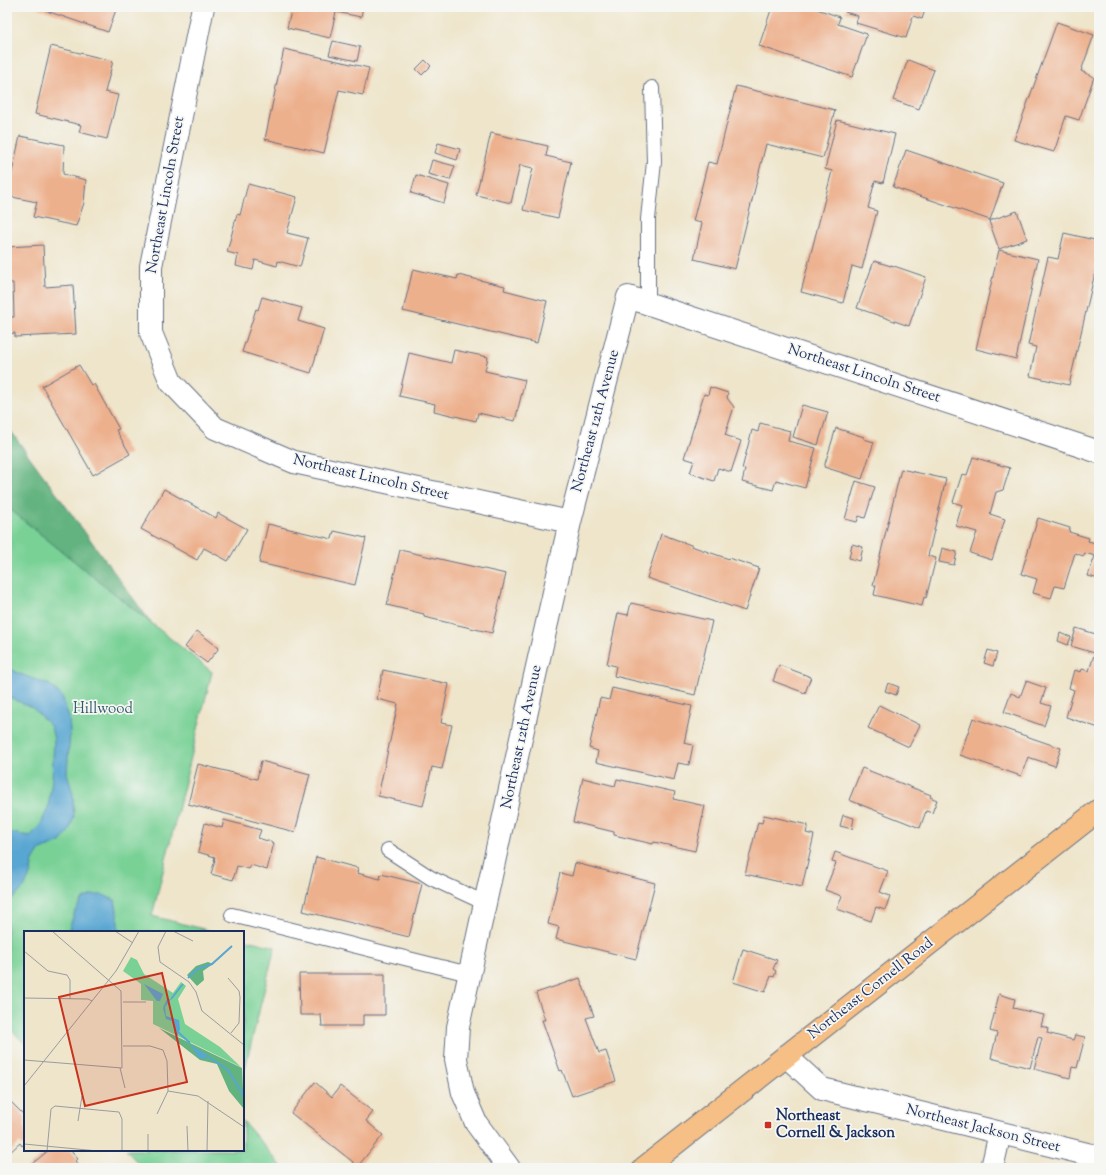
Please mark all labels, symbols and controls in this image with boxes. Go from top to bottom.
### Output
street label: Northeast Lincoln Street [142,115,190,275]
street label: Northeast Lincoln Street [785,339,943,409]
street label: Northeast 12th Avenue [567,347,625,495]
street label: Northeast Lincoln Street [291,450,451,506]
street label: Northeast 12th Avenue [496,663,548,811]
park label: Hillwood [73,699,134,720]
inset map [24,931,244,1151]
street label: Northeast Cornell Road [804,933,939,1045]
street label: Northeast Jackson Street [904,1100,1062,1158]
place label: Northeast Cornell & Jackson [776,1106,895,1144]
marker: Northeast Cornell & Jackson [763,1120,773,1130]

